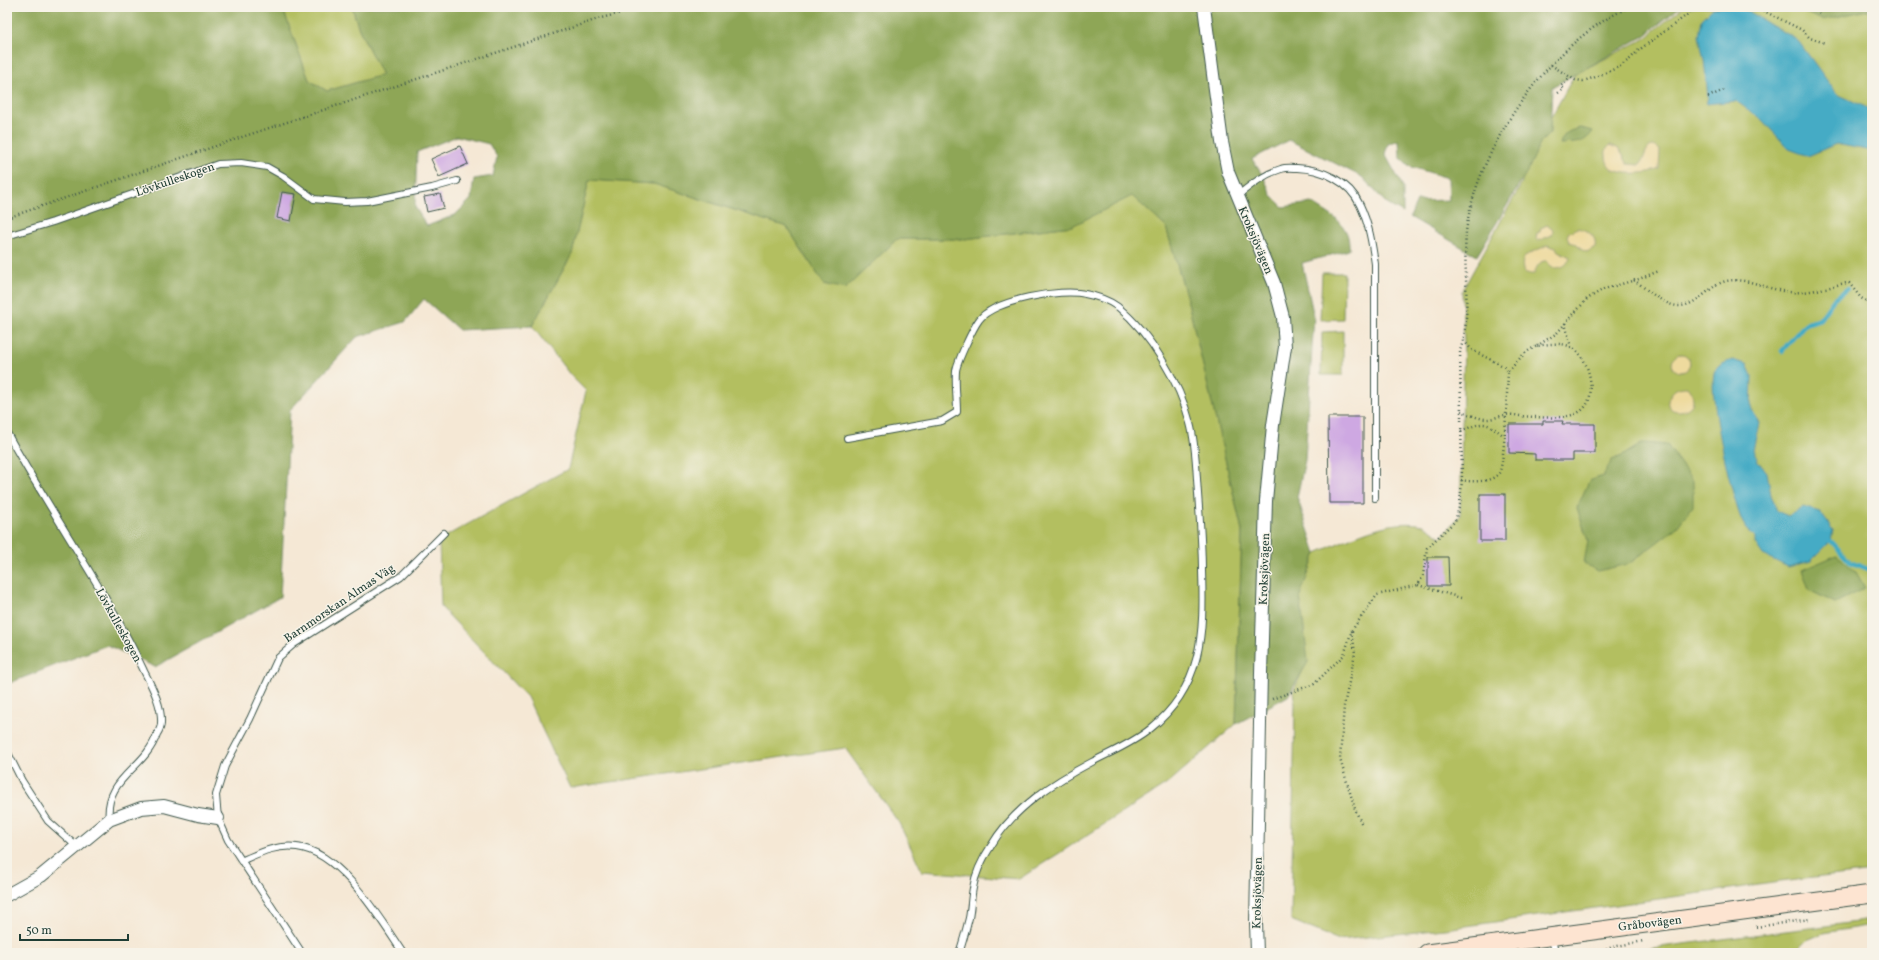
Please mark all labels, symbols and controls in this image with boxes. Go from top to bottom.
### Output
street label: Lövkulleskogen [134,159,217,201]
street label: Kroksjövägen [1234,204,1277,277]
street label: Kroksjövägen [1256,533,1274,605]
street label: Barnmorskan Almas Väg [281,561,398,647]
street label: Lövkulleskogen [91,586,145,665]
street label: Kroksjövägen [1249,857,1267,929]
street label: Gråbovägen [1617,912,1683,936]
scale bar [20,916,128,942]
text: 50 m [26,923,52,939]

